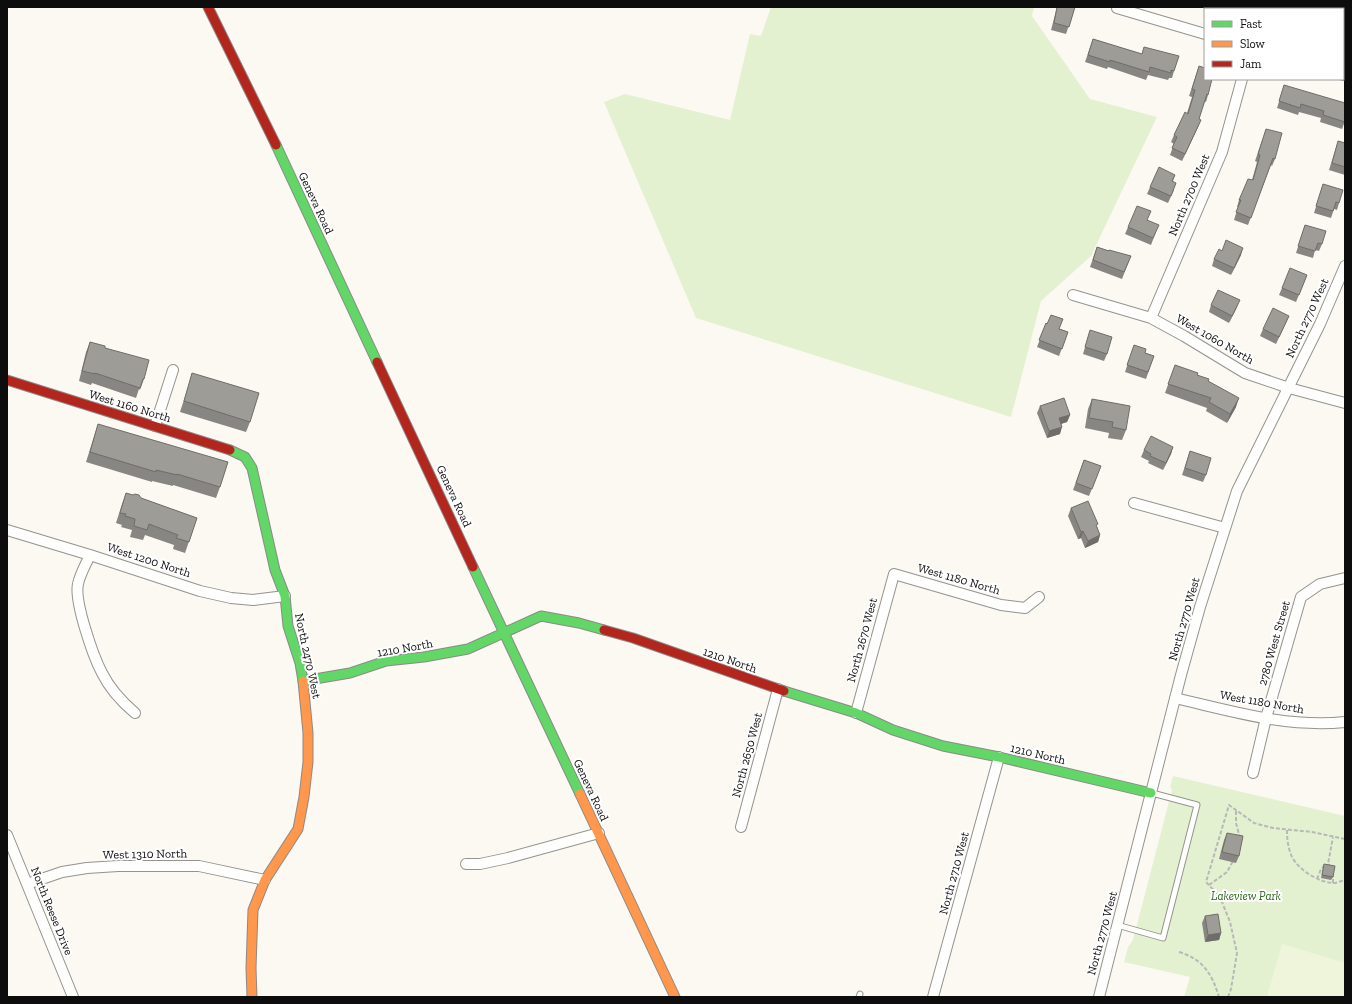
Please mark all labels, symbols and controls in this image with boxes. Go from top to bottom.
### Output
legend [1204,8,1344,80]
text: Fast [1240,17,1263,31]
text: Slow [1240,37,1266,51]
text: Jam [1240,57,1262,71]
street label: North 2700 West [1165,151,1213,238]
street label: Geneva Road [296,170,337,237]
street label: North 2770 West [1282,275,1332,360]
street label: West 1060 North [1174,311,1257,367]
street label: West 1160 North [87,387,173,425]
street label: Geneva Road [434,463,475,530]
street label: West 1200 North [105,540,193,580]
street label: West 1180 North [916,561,1002,598]
street label: North 2770 West [1165,575,1203,662]
street label: North 2670 West [844,596,880,684]
street label: 2780 West Street [1255,598,1293,687]
street label: North 2470 West [292,612,324,700]
street label: 1210 North [376,636,434,660]
street label: 1210 North [701,644,759,676]
street label: West 1180 North [1219,688,1305,716]
street label: North 2650 West [729,710,765,799]
street label: 1210 North [1009,741,1067,767]
street label: Geneva Road [571,757,612,824]
street label: North 2710 West [936,829,972,916]
street label: West 1310 North [103,846,188,862]
street label: North Reese Drive [28,865,76,958]
street label: North 2770 West [1084,889,1120,976]
park label: Lakeview Park [1211,889,1282,903]

